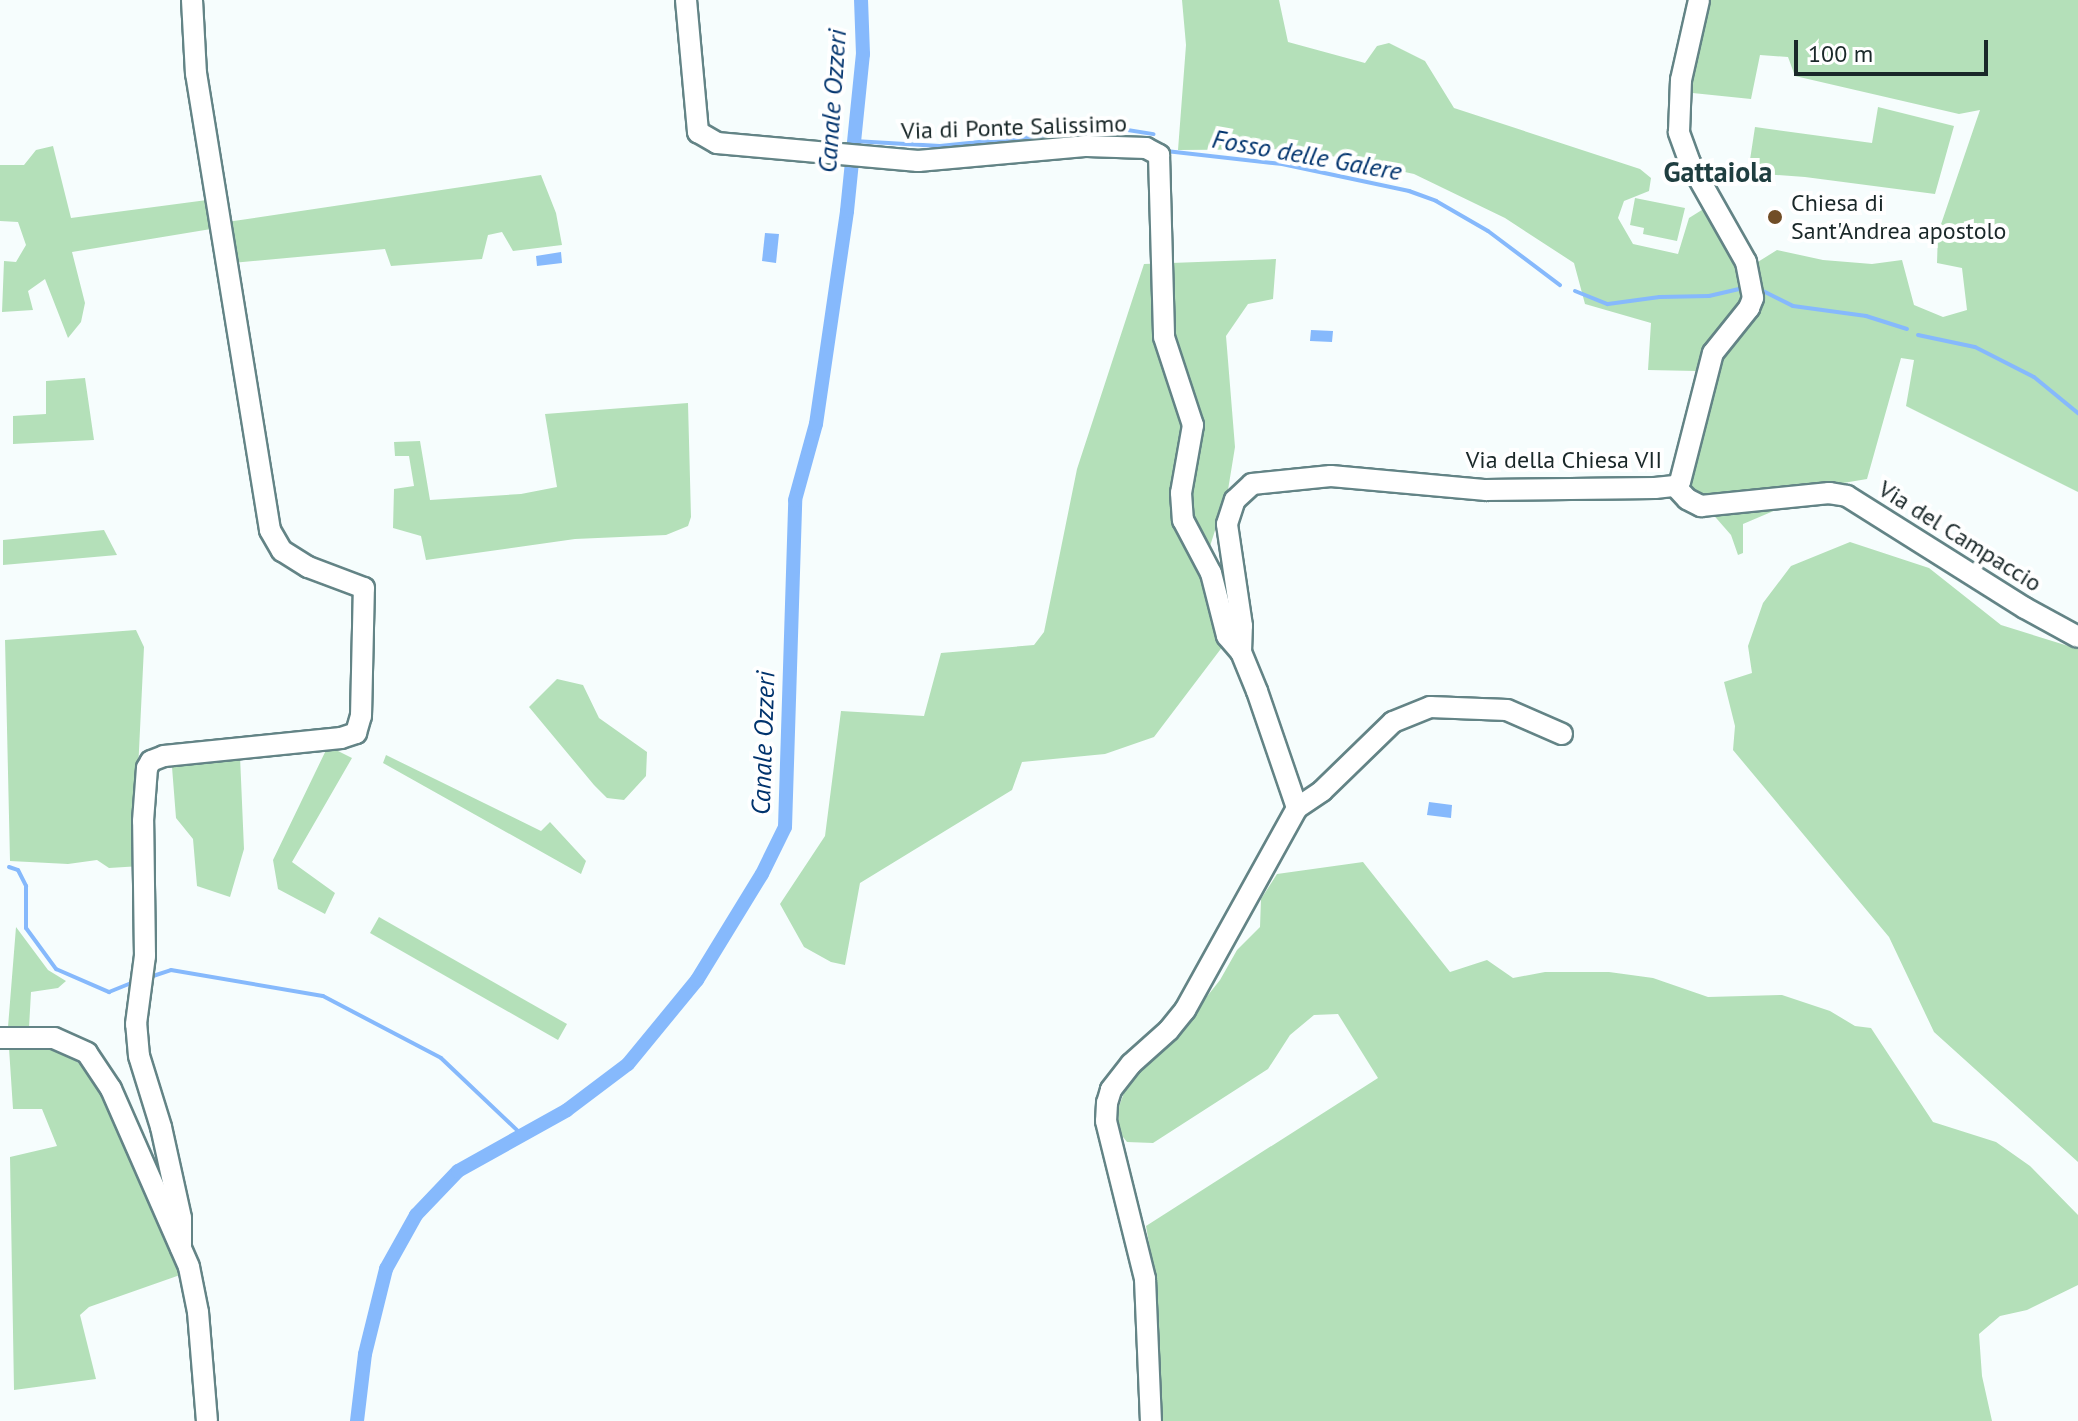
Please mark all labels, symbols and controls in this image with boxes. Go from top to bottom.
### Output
scale bar [1798,24,1992,74]
water label: Canale Ozzeri [811,28,853,174]
text: 100 m [1808,38,1873,69]
street label: Via di Ponte Salissimo [900,109,1128,145]
water label: Fosso delle Galere [1210,123,1404,187]
district label: Gattaiola [1664,155,1772,189]
place label: Chiesa di Sant'Andrea apostolo [1791,189,2006,245]
marker: Chiesa di Sant'Andrea apostolo [1766,208,1784,226]
street label: Via della Chiesa VII [1465,446,1663,474]
street label: Via del Campaccio [1873,474,2047,598]
water label: Canale Ozzeri [745,670,781,816]

